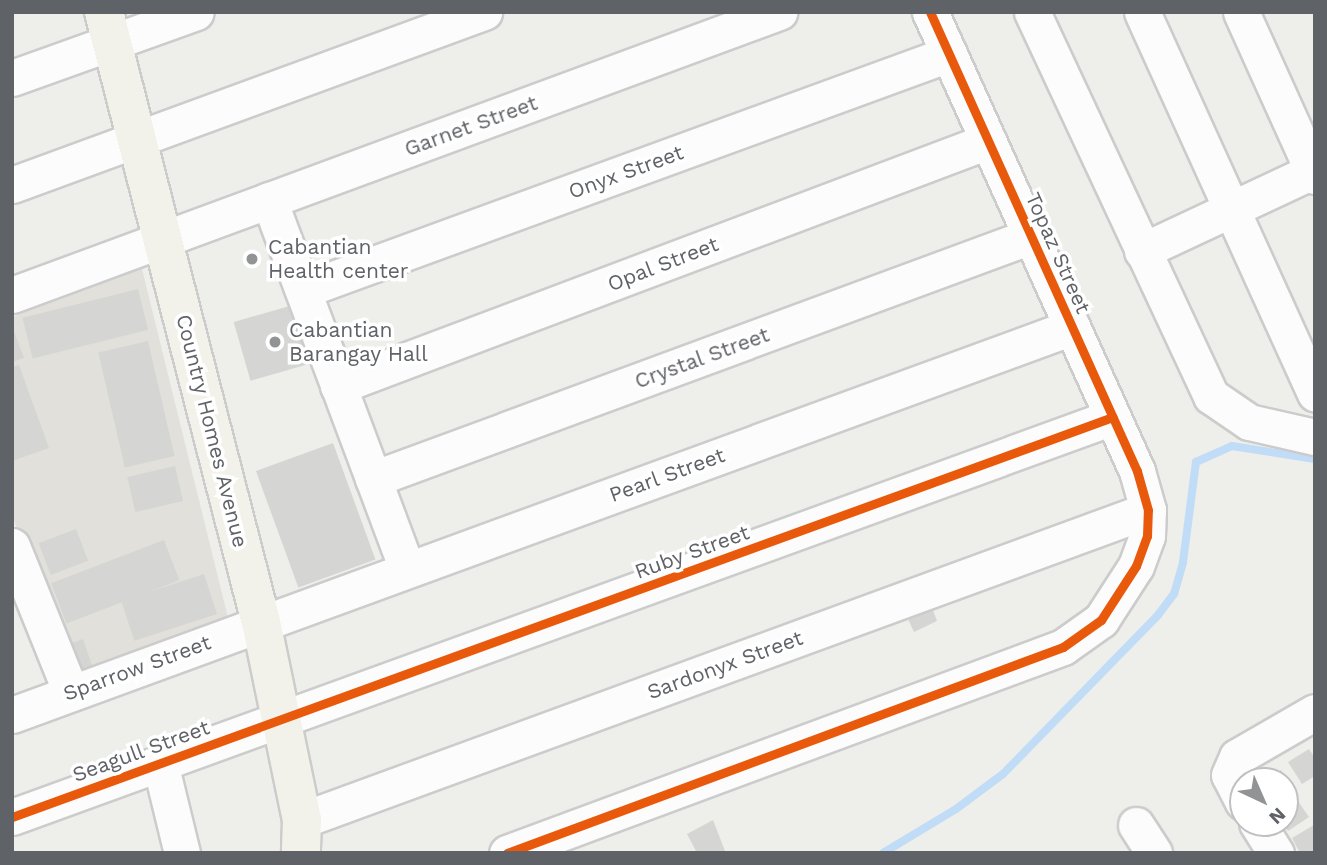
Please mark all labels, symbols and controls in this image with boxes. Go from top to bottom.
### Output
street label: Garnet Street [401,90,541,162]
street label: Onyx Street [565,140,687,204]
street label: Topaz Street [1020,189,1096,317]
street label: Opal Street [604,231,722,297]
place label: Cabantian Health center [268,234,408,284]
marker: Cabantian Health center [242,249,262,269]
street label: Country Homes Avenue [171,311,253,551]
place label: Cabantian Barangay Hall [289,317,428,367]
street label: Crystal Street [631,322,773,394]
marker: Cabantian Barangay Hall [267,334,283,350]
street label: Pearl Street [605,442,729,508]
street label: Ruby Street [631,520,753,584]
street label: Sardonyx Street [644,625,806,705]
street label: Sparrow Street [60,630,214,706]
street label: Seagull Street [69,714,213,788]
north arrow [1229,767,1299,837]
text: N [1264,803,1291,829]

